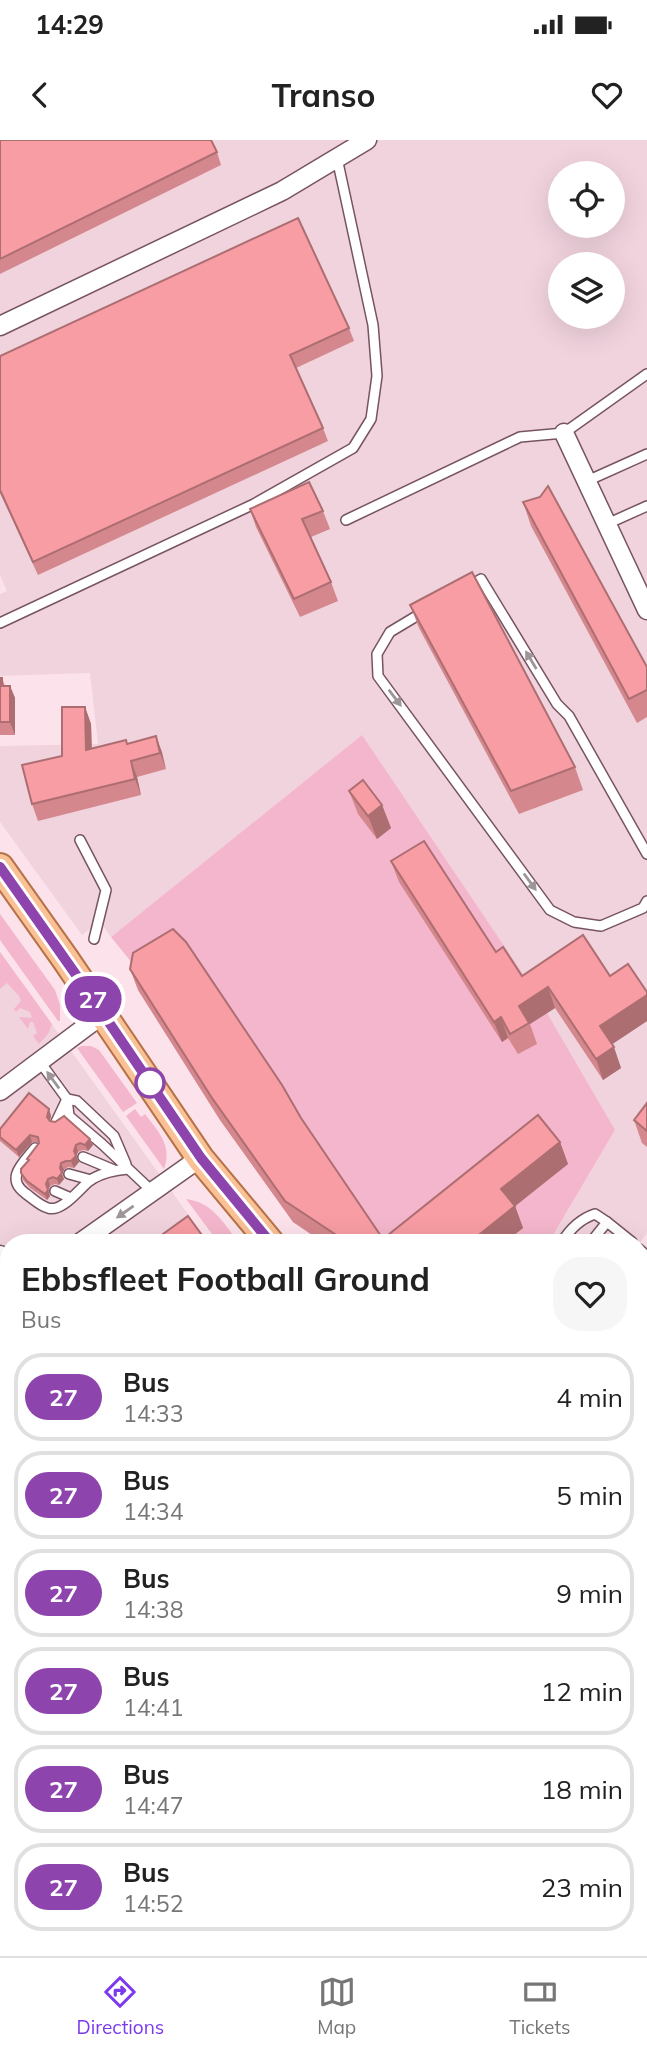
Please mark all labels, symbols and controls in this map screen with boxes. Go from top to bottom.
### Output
text: 14:29 [35,8,104,41]
text: Transo [272,75,375,115]
icon: back [21,76,59,114]
icon: heart [588,76,626,114]
map controls [548,161,625,329]
button: locate [548,161,625,238]
button: layers [548,252,625,329]
one-way arrow [524,651,537,670]
one-way arrow [388,689,402,707]
one-way arrow [523,873,537,891]
line badge: 27 [62,976,124,1022]
text: 27 [79,984,107,1014]
unlabelled marker [135,1068,165,1098]
one-way arrow [46,1071,60,1089]
one-way arrow [116,1205,134,1219]
button: heart [553,1257,627,1331]
text: Ebbsfleet Football Ground [21,1258,430,1299]
text: Bus [21,1305,61,1334]
text: Bus [123,1366,169,1399]
text: 4 min [556,1381,623,1414]
text: 27 [49,1382,78,1412]
text: 14:33 [123,1399,183,1428]
text: Bus [123,1464,169,1497]
text: 5 min [556,1479,623,1512]
text: 27 [49,1480,78,1510]
text: 14:34 [123,1497,183,1526]
text: Bus [123,1562,169,1595]
text: 9 min [556,1577,623,1610]
text: 27 [49,1578,78,1608]
text: 14:38 [123,1595,183,1624]
text: Bus [123,1660,169,1693]
text: 12 min [541,1675,623,1708]
text: 27 [49,1676,78,1706]
text: 14:41 [123,1693,183,1722]
text: Bus [123,1758,169,1791]
text: 18 min [541,1773,623,1806]
text: 27 [49,1774,78,1804]
text: 14:47 [123,1791,183,1820]
text: Bus [123,1856,169,1889]
text: 23 min [541,1871,623,1904]
text: 27 [49,1872,78,1902]
text: 14:52 [123,1889,183,1918]
tab: Directions [76,1973,164,2039]
tab: Map [317,1973,356,2039]
tab: Tickets [509,1973,571,2039]

